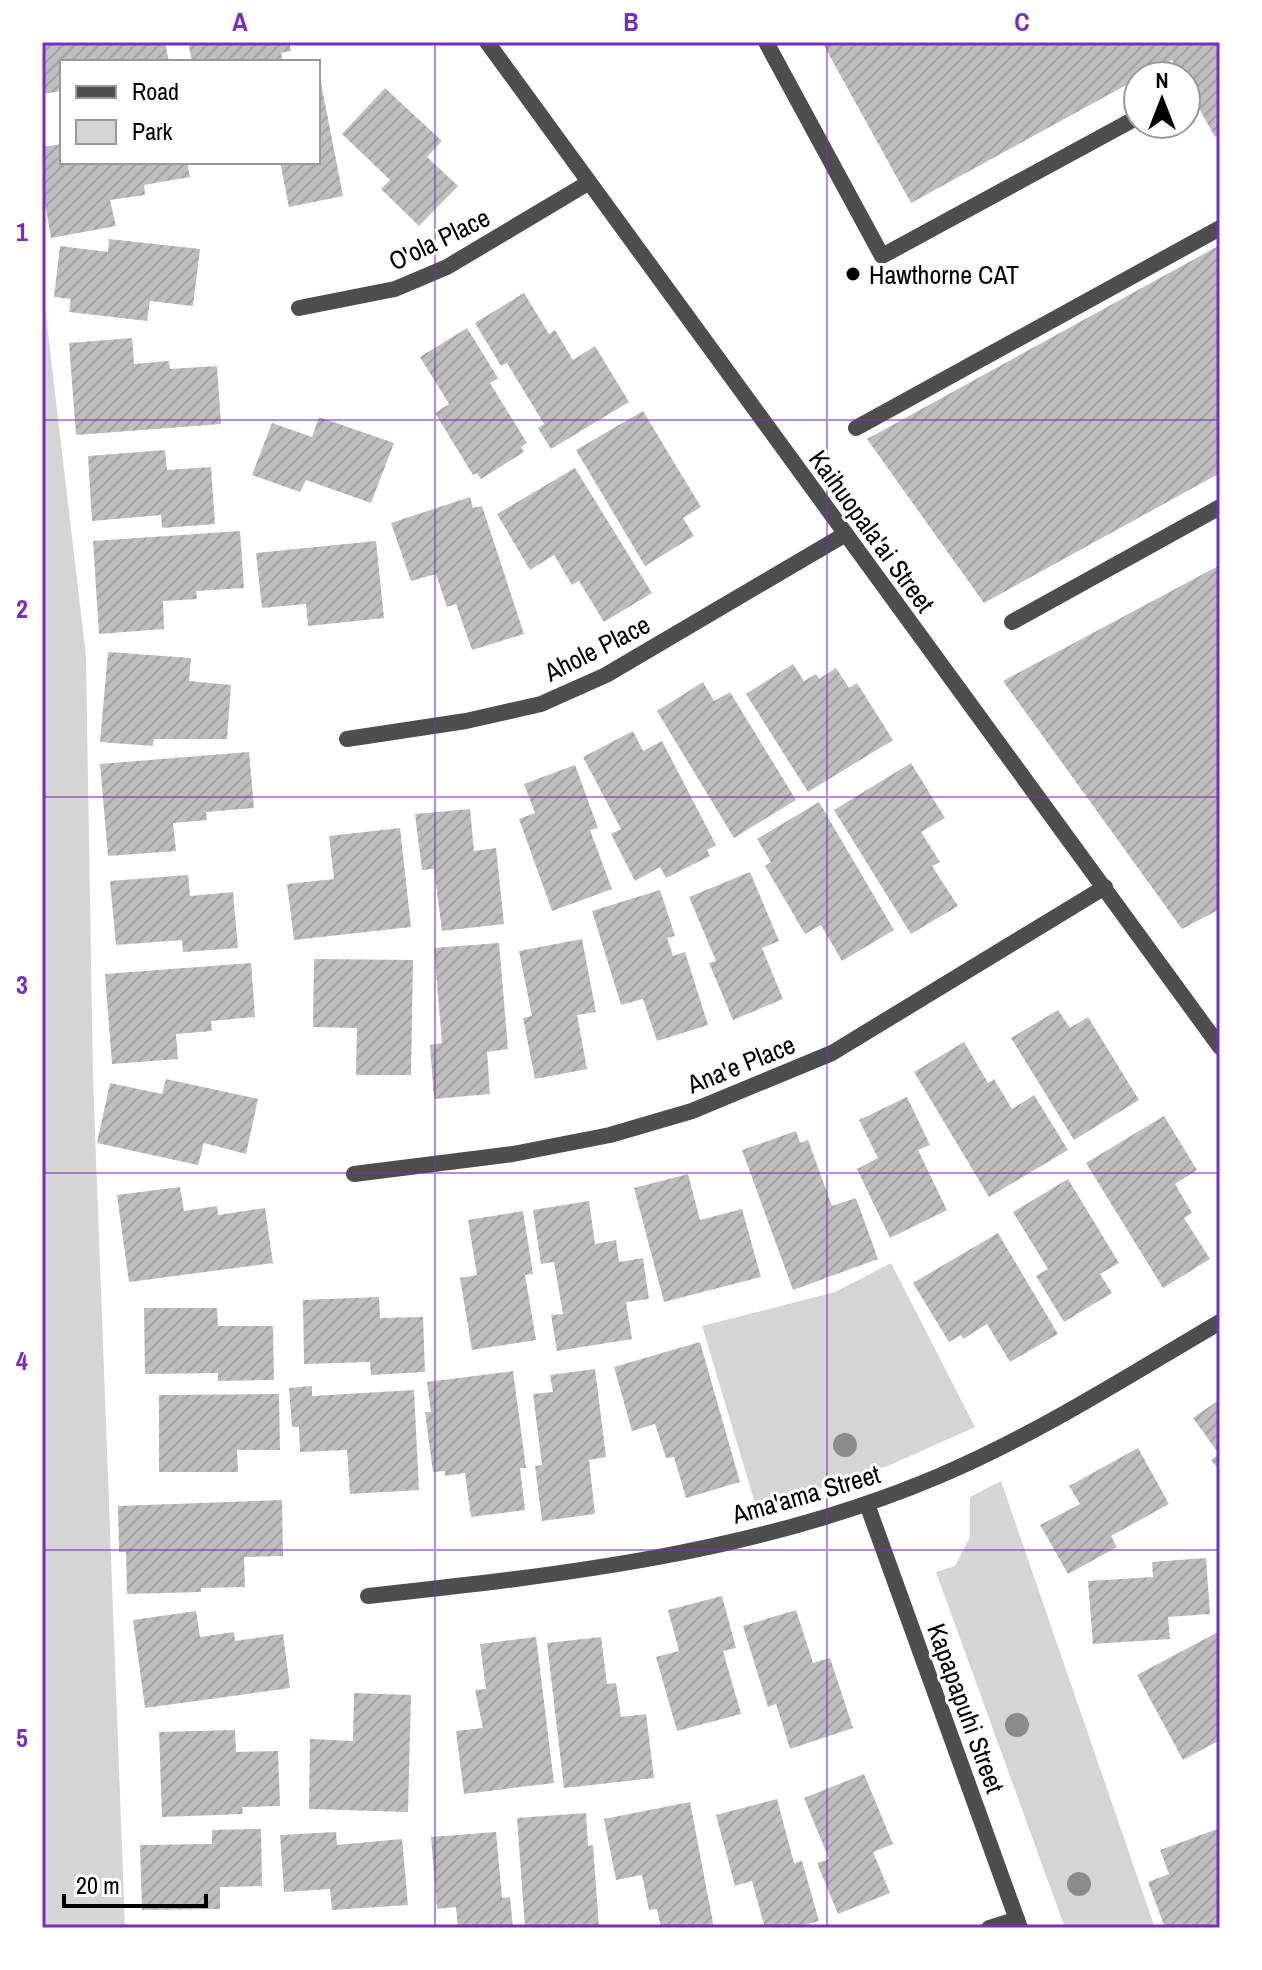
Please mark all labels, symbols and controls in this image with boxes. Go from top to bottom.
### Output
text: A [232,4,248,39]
text: B [623,4,639,39]
text: C [1014,4,1030,39]
legend [60,60,320,164]
north arrow [1122,60,1202,140]
text: N [1155,65,1169,95]
text: Road [132,75,179,107]
text: Park [132,115,173,147]
street label: O'ola Place [383,200,495,278]
text: 1 [16,214,28,249]
place label: Hawthorne CAT [869,257,1019,292]
marker: Hawthorne CAT [844,265,862,283]
street label: Kaihuopala'ai Street [801,443,943,619]
text: 2 [16,591,28,626]
street label: Ahole Place [537,607,656,690]
text: 3 [16,967,28,1002]
street label: Ana'e Place [681,1027,800,1102]
text: 4 [16,1343,28,1378]
street label: Ama'ama Street [727,1456,884,1532]
street label: Kapapapuhi Street [919,1618,1013,1798]
text: 5 [16,1720,28,1755]
scale bar [64,1858,206,1908]
text: 20 m [76,1869,120,1901]

